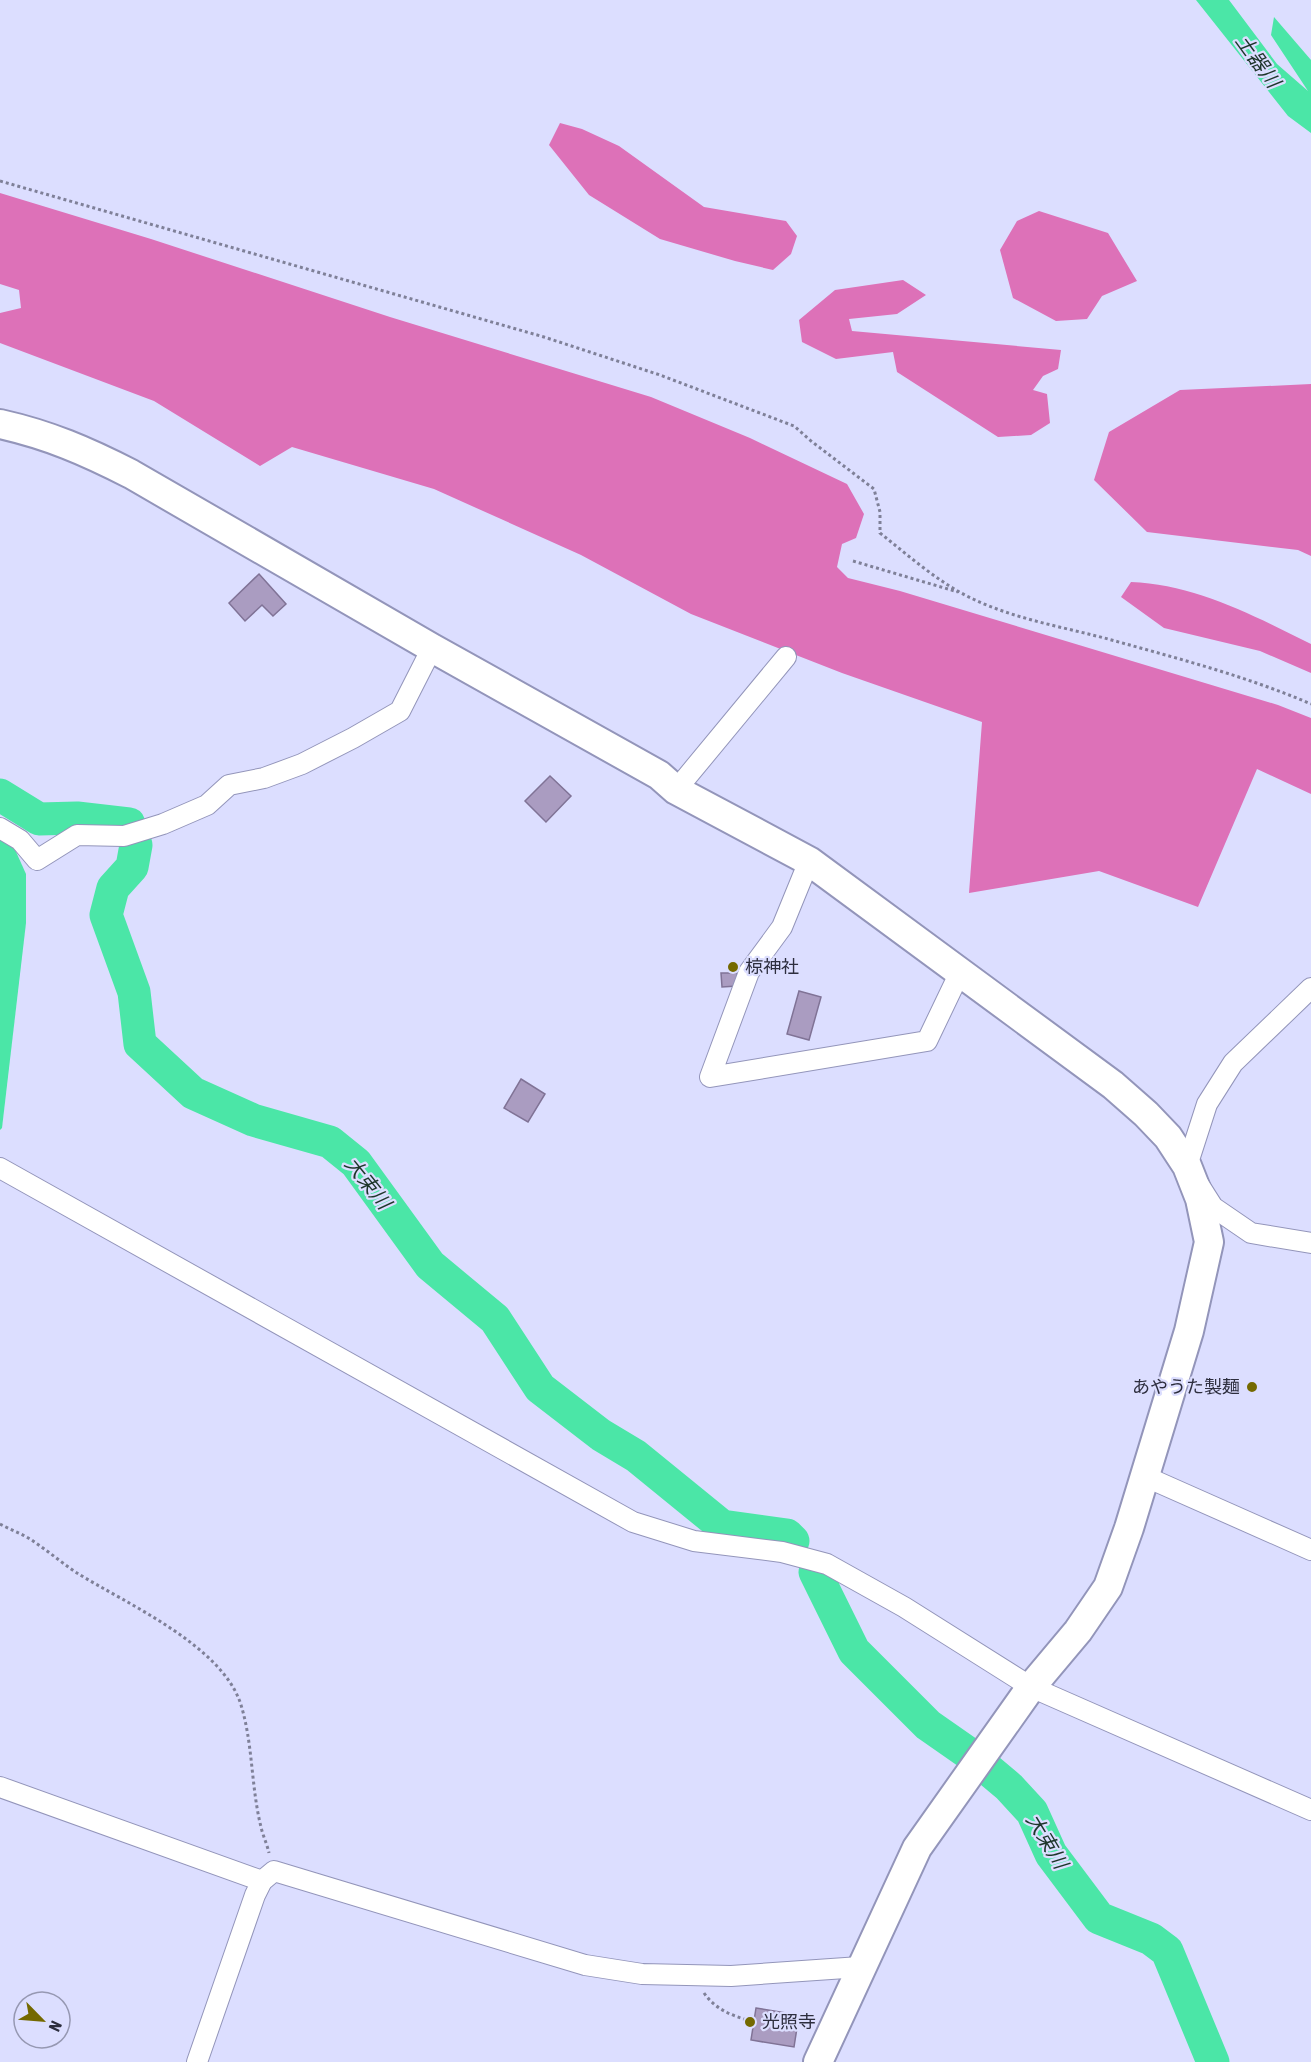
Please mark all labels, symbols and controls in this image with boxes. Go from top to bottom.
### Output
water label: 土器川 [1231,30,1287,93]
place label: 椋神社 [745,956,799,977]
marker: 椋神社 [726,960,740,974]
water label: 大束川 [341,1152,397,1215]
place label: あやうた製麺 [1132,1376,1240,1397]
marker: あやうた製麺 [1245,1380,1259,1394]
water label: 大束川 [1022,1809,1074,1874]
north arrow [12,1990,72,2050]
place label: 光照寺 [762,2011,816,2032]
marker: 光照寺 [743,2015,757,2029]
text: N [45,2018,66,2034]

